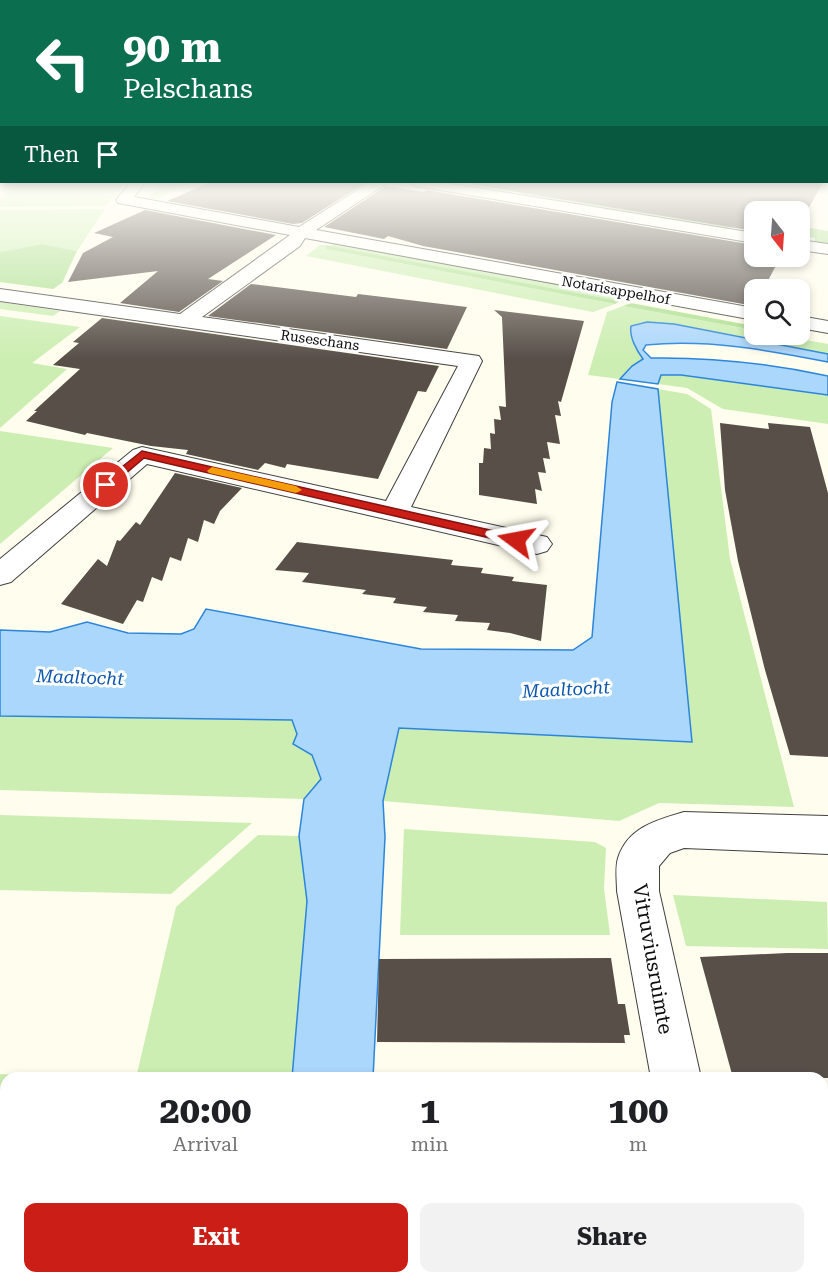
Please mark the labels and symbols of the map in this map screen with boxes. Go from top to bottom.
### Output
north arrow [744,201,810,267]
street label: Notarisappelhof [560,273,672,308]
street label: Ruseschans [280,327,361,353]
pin [80,459,131,510]
position arrow [484,508,548,572]
water label: Maaltocht [35,665,125,689]
water label: Maaltocht [521,676,611,702]
street label: Vitruviusruimte [628,882,678,1036]

